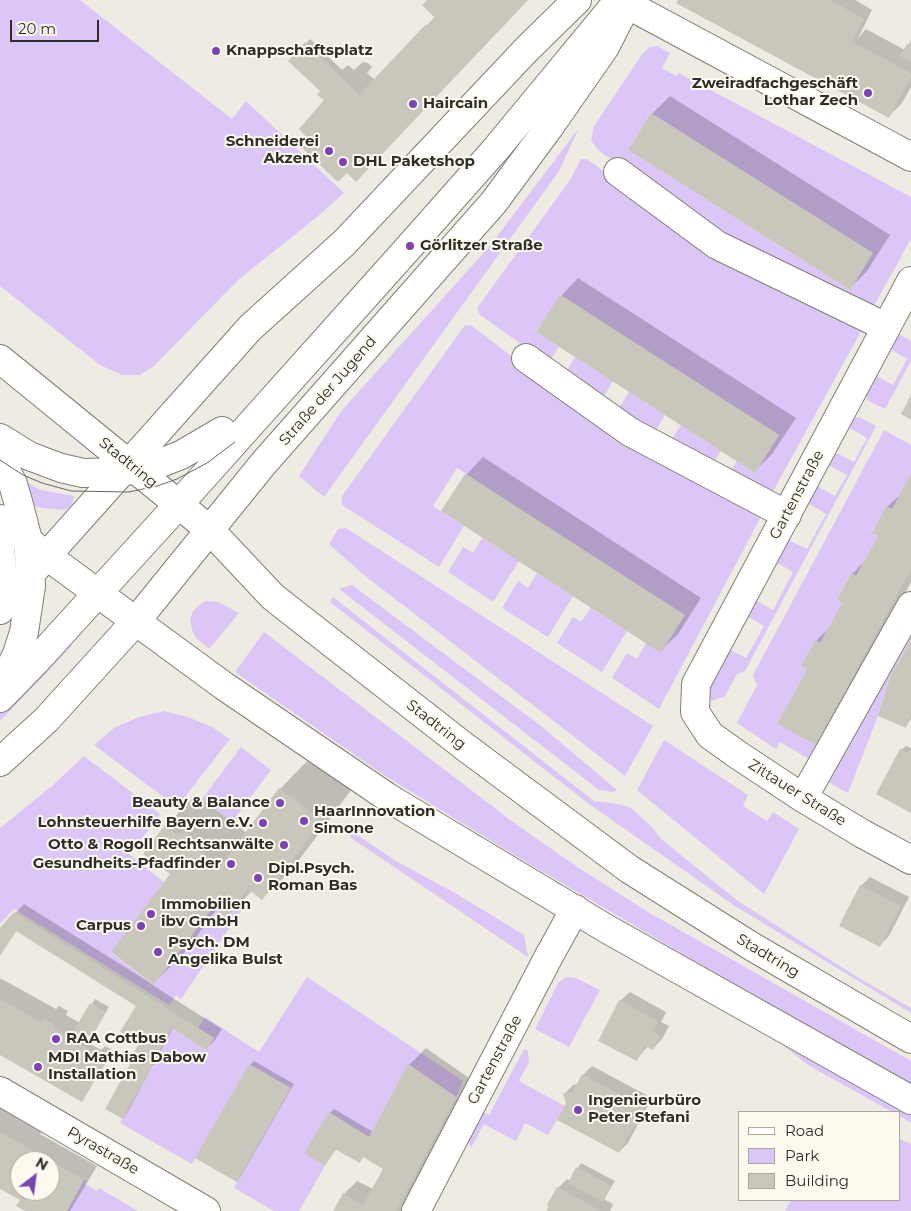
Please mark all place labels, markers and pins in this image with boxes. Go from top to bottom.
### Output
place label: Knappschaftsplatz [226,42,373,60]
marker: Knappschaftsplatz [210,45,222,57]
place label: Zweiradfachgeschäft Lothar Zech [692,75,858,110]
marker: Zweiradfachgeschäft Lothar Zech [862,87,874,99]
place label: Haircain [423,95,488,113]
marker: Haircain [407,98,419,110]
place label: Schneiderei Akzent [226,133,319,168]
marker: Schneiderei Akzent [323,145,335,157]
place label: DHL Paketshop [353,153,475,171]
marker: DHL Paketshop [337,156,349,168]
place label: Görlitzer Straße [420,237,543,255]
marker: Görlitzer Straße [404,240,416,252]
place label: Beauty & Balance [132,794,270,812]
marker: Beauty & Balance [274,797,286,809]
place label: HaarInnovation Simone [314,803,435,838]
place label: Lohnsteuerhilfe Bayern e.V. [38,814,253,832]
marker: HaarInnovation Simone [298,815,310,827]
marker: Lohnsteuerhilfe Bayern e.V. [257,817,269,829]
place label: Otto & Rogoll Rechtsanwälte [48,836,274,854]
marker: Otto & Rogoll Rechtsanwälte [278,839,290,851]
place label: Gesundheits-Pfadfinder [33,855,221,873]
marker: Gesundheits-Pfadfinder [225,858,237,870]
place label: Dipl.Psych. Roman Bas [268,860,357,895]
marker: Dipl.Psych. Roman Bas [252,872,264,884]
place label: Immobilien ibv GmbH [161,896,251,931]
marker: Immobilien ibv GmbH [145,908,157,920]
place label: Carpus [76,917,131,935]
marker: Carpus [135,920,147,932]
place label: Psych. DM Angelika Bulst [168,934,283,969]
marker: Psych. DM Angelika Bulst [152,946,164,958]
place label: RAA Cottbus [66,1030,166,1048]
marker: RAA Cottbus [50,1033,62,1045]
place label: MDI Mathias Dabow Installation [48,1049,206,1084]
marker: MDI Mathias Dabow Installation [32,1061,44,1073]
place label: Ingenieurbüro Peter Stefani [588,1092,701,1127]
marker: Ingenieurbüro Peter Stefani [572,1104,584,1116]

